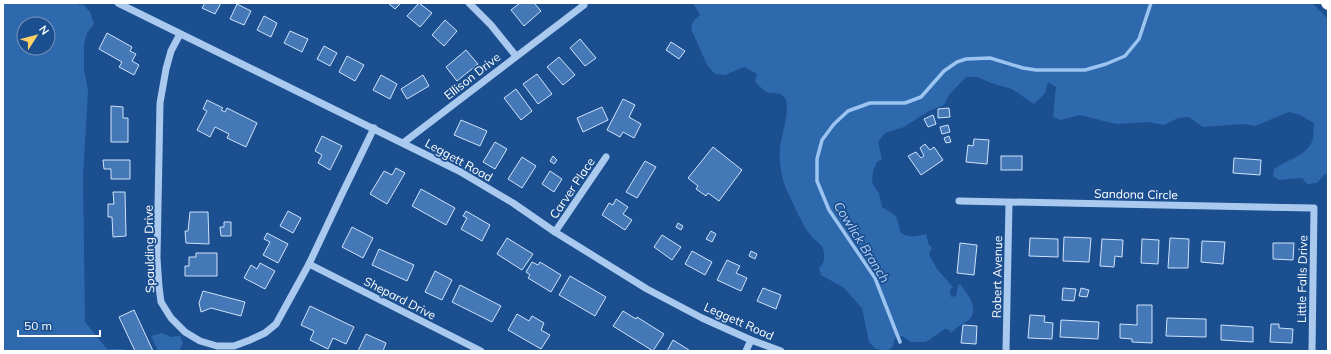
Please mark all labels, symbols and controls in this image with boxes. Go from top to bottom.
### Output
north arrow [16,16,56,56]
text: N [36,23,52,38]
street label: Ellison Drive [441,49,503,103]
street label: Leggett Road [423,135,495,185]
street label: Carver Place [546,155,598,221]
street label: Sandona Circle [1094,186,1178,202]
water label: Cowlick Branch [831,198,893,286]
street label: Spaulding Drive [141,205,157,293]
street label: Little Falls Drive [1294,235,1310,323]
street label: Robert Avenue [989,236,1005,318]
street label: Shepard Drive [361,273,439,323]
street label: Leggett Road [702,299,776,343]
scale bar [18,312,100,338]
text: 50 m [24,318,52,333]

